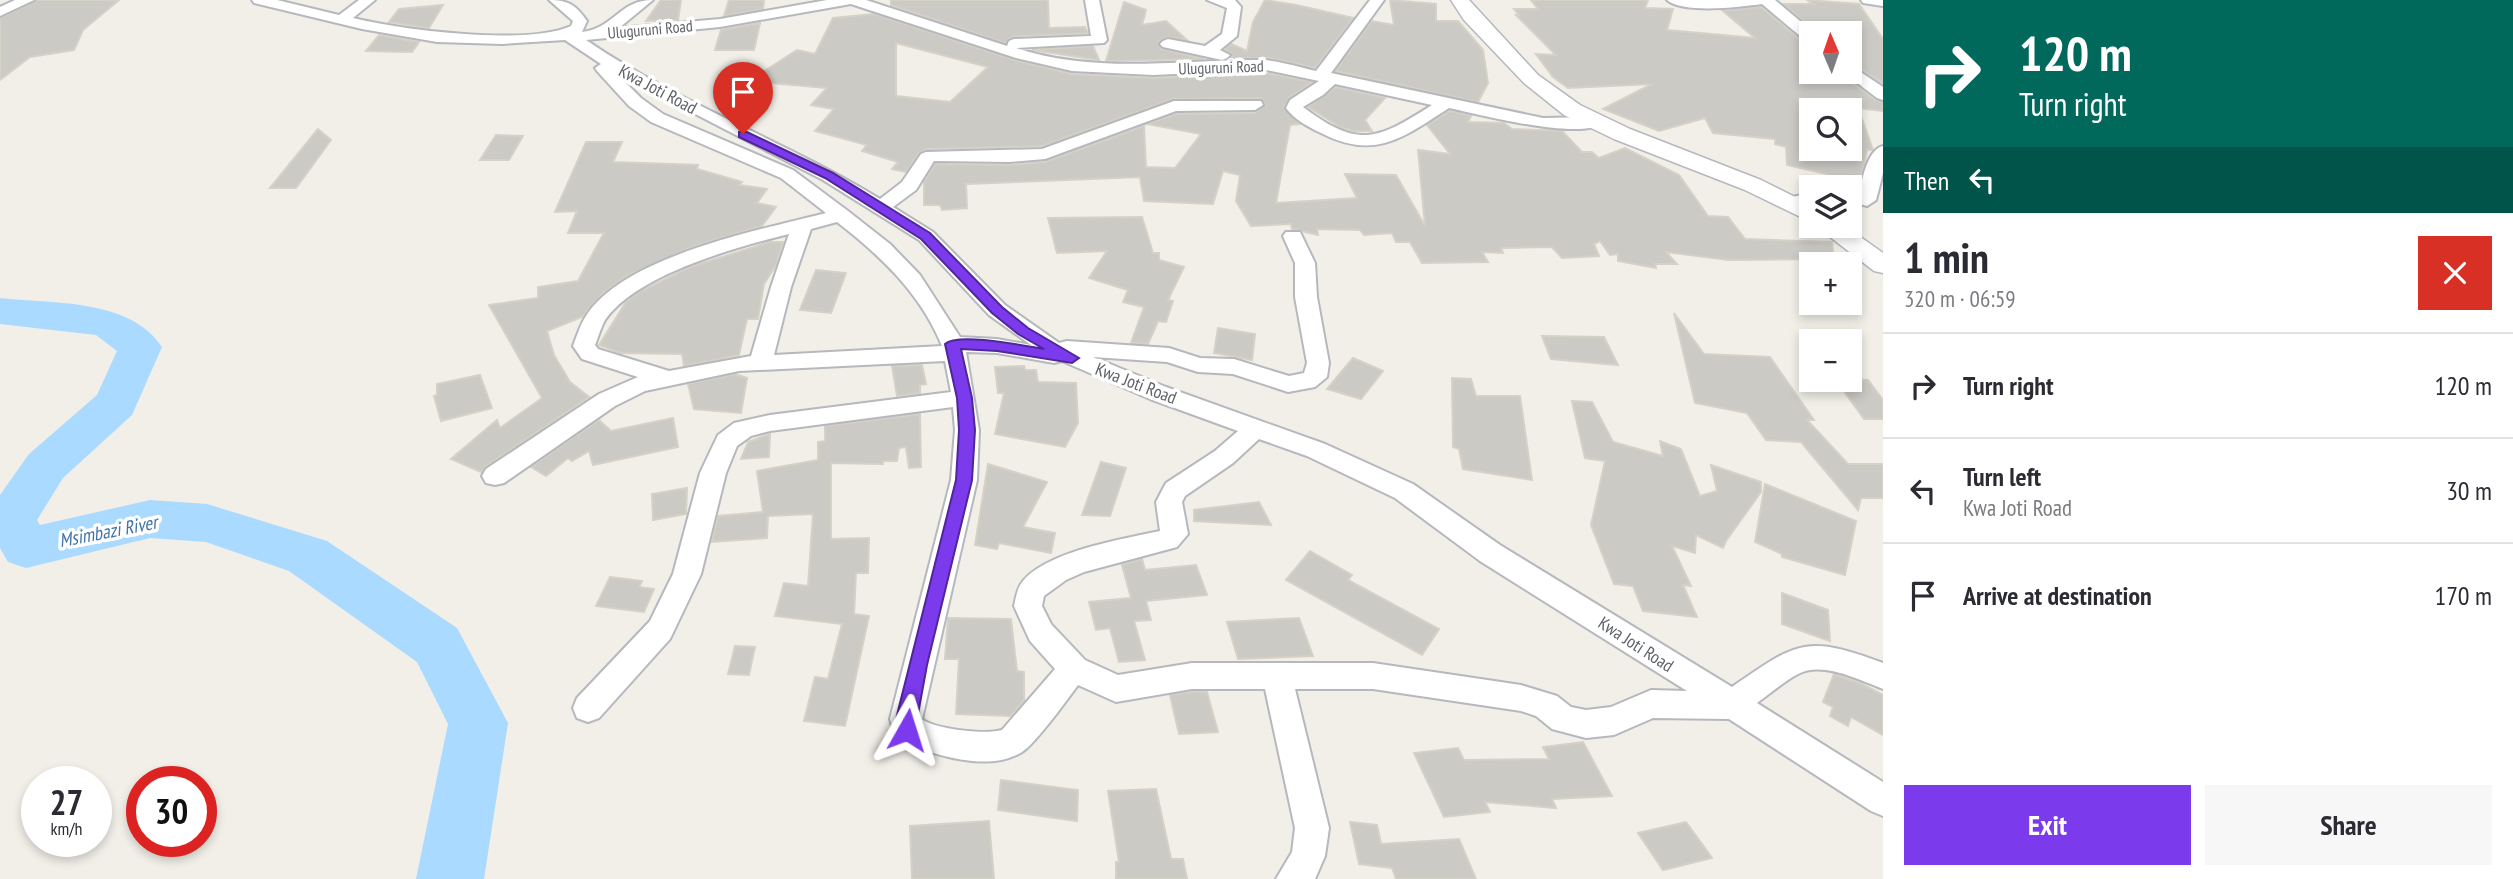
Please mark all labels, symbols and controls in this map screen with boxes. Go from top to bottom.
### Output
street label: Uluguruni Road [607,15,693,43]
north arrow [1799,21,1862,84]
map controls [1799,21,1862,392]
text: 120 m [2019,21,2132,85]
icon: right [1904,28,1995,119]
street label: Uluguruni Road [1178,56,1264,78]
street label: Kwa Joti Road [615,59,701,119]
pin [713,62,773,134]
icon: arrive [724,73,762,111]
text: Turn right [2019,83,2127,125]
button: search [1799,98,1862,161]
icon: left [1963,161,2001,199]
text: Then [1904,164,1949,197]
button: layers [1799,175,1862,238]
text: 1 min [1904,230,1989,285]
button: close [2418,236,2492,310]
button: + [1799,252,1862,315]
text: 320 m · 06:59 [1904,284,2016,313]
button: − [1799,329,1862,392]
street label: Kwa Joti Road [1092,357,1180,409]
icon: right [1904,367,1942,405]
text: Turn right [1963,369,2054,402]
text: 120 m [2434,369,2492,402]
text: Turn left [1963,460,2041,493]
icon: left [1904,472,1942,510]
text: 30 m [2446,474,2492,507]
text: Kwa Joti Road [1963,493,2072,522]
water label: Msimbazi River [57,509,162,552]
icon: arrive [1904,577,1942,615]
text: Arrive at destination [1963,579,2152,612]
text: 170 m [2434,579,2492,612]
street label: Kwa Joti Road [1594,611,1678,677]
position arrow [870,693,944,767]
speed limit sign: 30 [126,766,217,857]
text: 27 [50,779,83,825]
button: Exit [1904,785,2191,865]
button: Share [2205,785,2492,865]
text: km/h [51,817,82,840]

